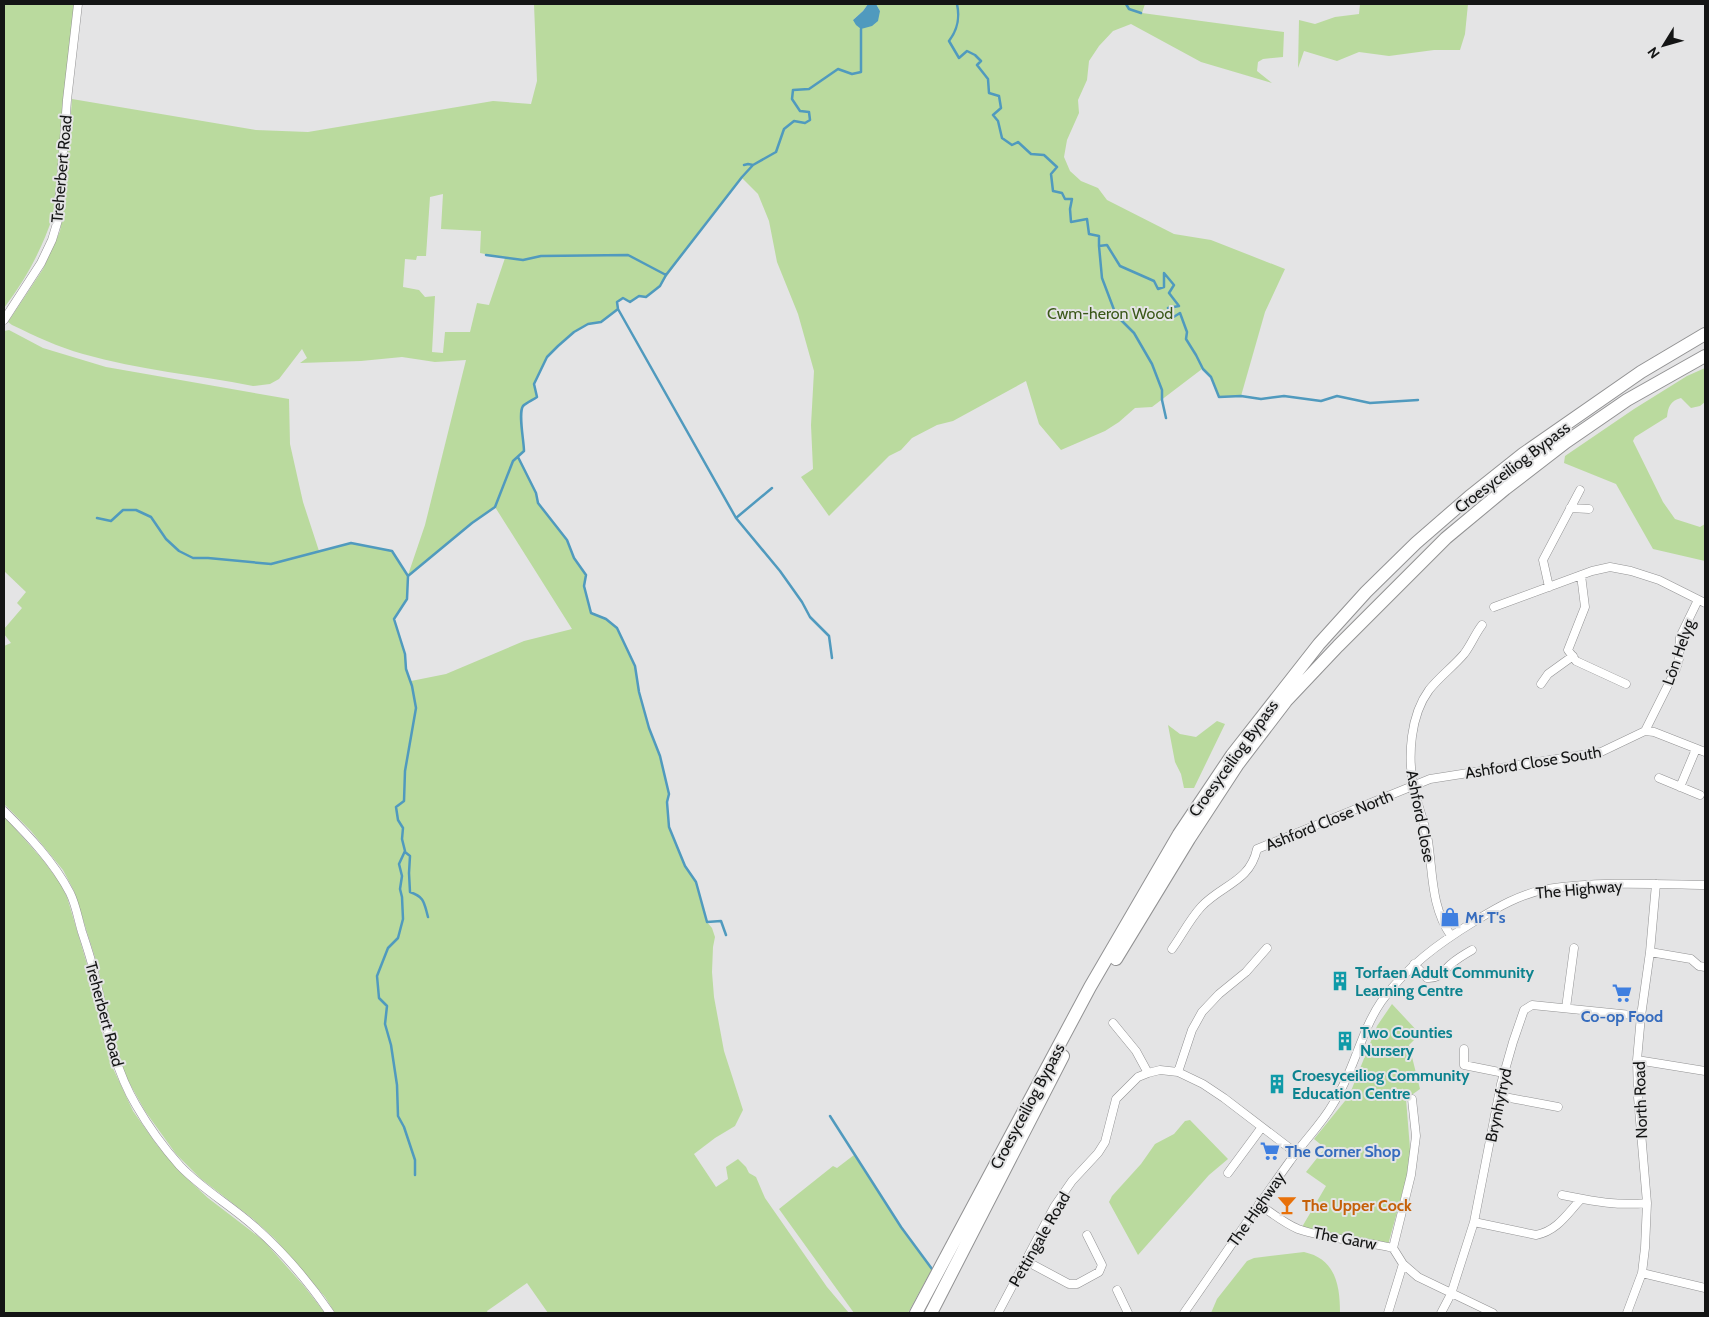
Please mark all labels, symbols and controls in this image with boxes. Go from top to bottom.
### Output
north arrow [1639,20,1689,70]
text: N [1643,43,1664,62]
street label: Treherbert Road [47,114,76,224]
park label: Cwm-heron Wood [1047,304,1173,323]
street label: Croesyceiliog Bypass [1451,418,1574,517]
street label: Lôn Helyg [1658,616,1699,687]
street label: Croesyceiliog Bypass [1185,696,1282,820]
street label: Ashford Close South [1464,742,1603,783]
street label: Ashford Close [1402,768,1439,864]
street label: Ashford Close North [1263,786,1396,855]
street label: The Highway [1535,876,1623,903]
shop icon: Mr T's [1439,906,1461,928]
place label: Mr T's [1465,908,1506,927]
street label: Treherbert Road [81,960,128,1069]
place label: Torfaen Adult Community Learning Centre [1355,963,1535,1000]
building icon: Torfaen Adult Community Learning Centre [1329,970,1351,992]
supermarket icon: Co-op Food [1611,982,1633,1004]
place label: Co-op Food [1581,1007,1663,1026]
place label: Two Counties Nursery [1360,1023,1453,1060]
building icon: Two Counties Nursery [1334,1030,1356,1052]
street label: Croesyceiliog Bypass [986,1040,1069,1172]
street label: North Road [1630,1061,1651,1139]
place label: Croesyceiliog Community Education Centre [1292,1066,1470,1103]
street label: Brynhyfryd [1481,1066,1516,1144]
building icon: Croesyceiliog Community Education Centre [1266,1073,1288,1095]
supermarket icon: The Corner Shop [1259,1140,1281,1162]
place label: The Corner Shop [1285,1142,1401,1161]
street label: The Highway [1224,1168,1289,1250]
street label: Pettingale Road [1005,1189,1074,1290]
bar icon: The Upper Cock [1276,1194,1298,1216]
place label: The Upper Cock [1302,1196,1412,1215]
street label: The Garw [1312,1223,1379,1254]

